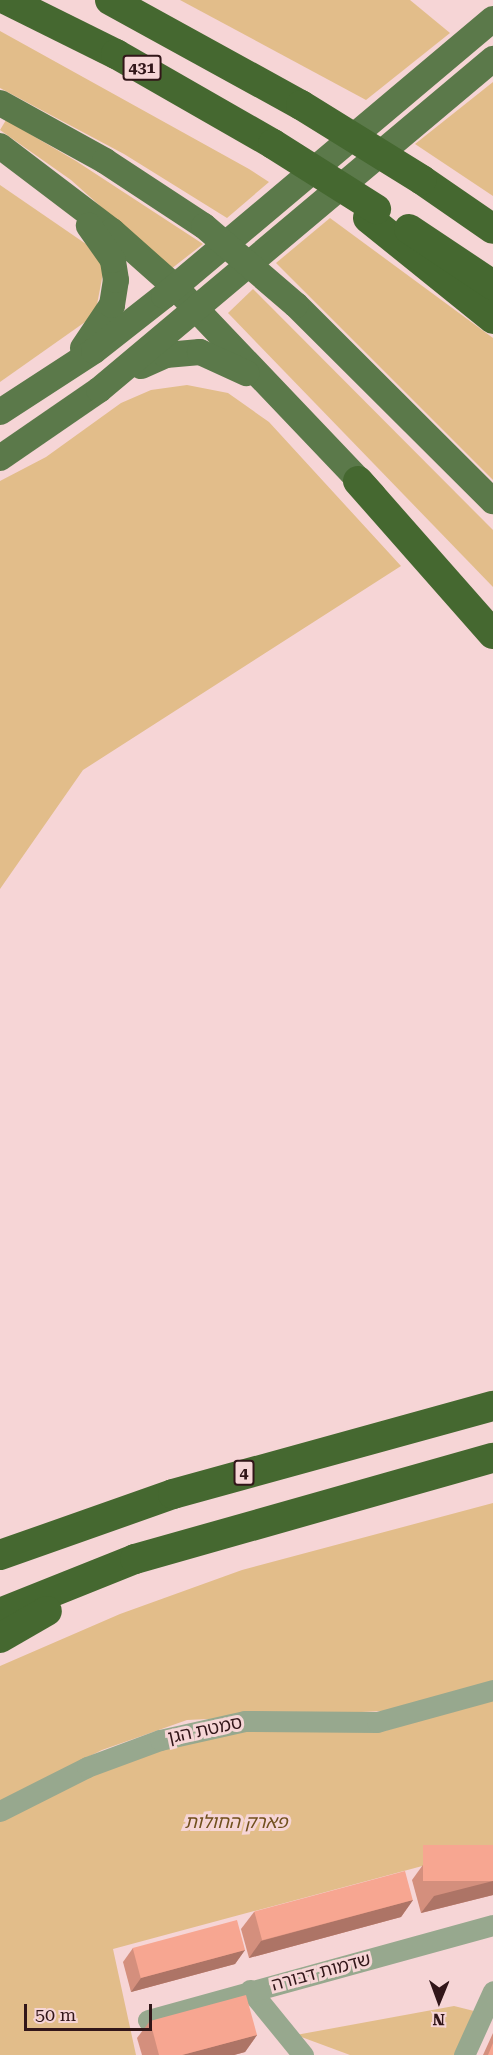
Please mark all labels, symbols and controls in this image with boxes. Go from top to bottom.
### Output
road number: 431 [122,55,162,81]
road number: 4 [234,1460,254,1486]
street label: סמטת הגן [166,1712,244,1748]
park label: פארק החולות [184,1811,288,1833]
street label: שדמות דבורה [269,1948,373,1996]
north arrow [409,1971,469,2031]
scale bar [27,1992,154,2030]
text: 50 m [35,2004,76,2025]
text: N [432,2010,445,2029]

